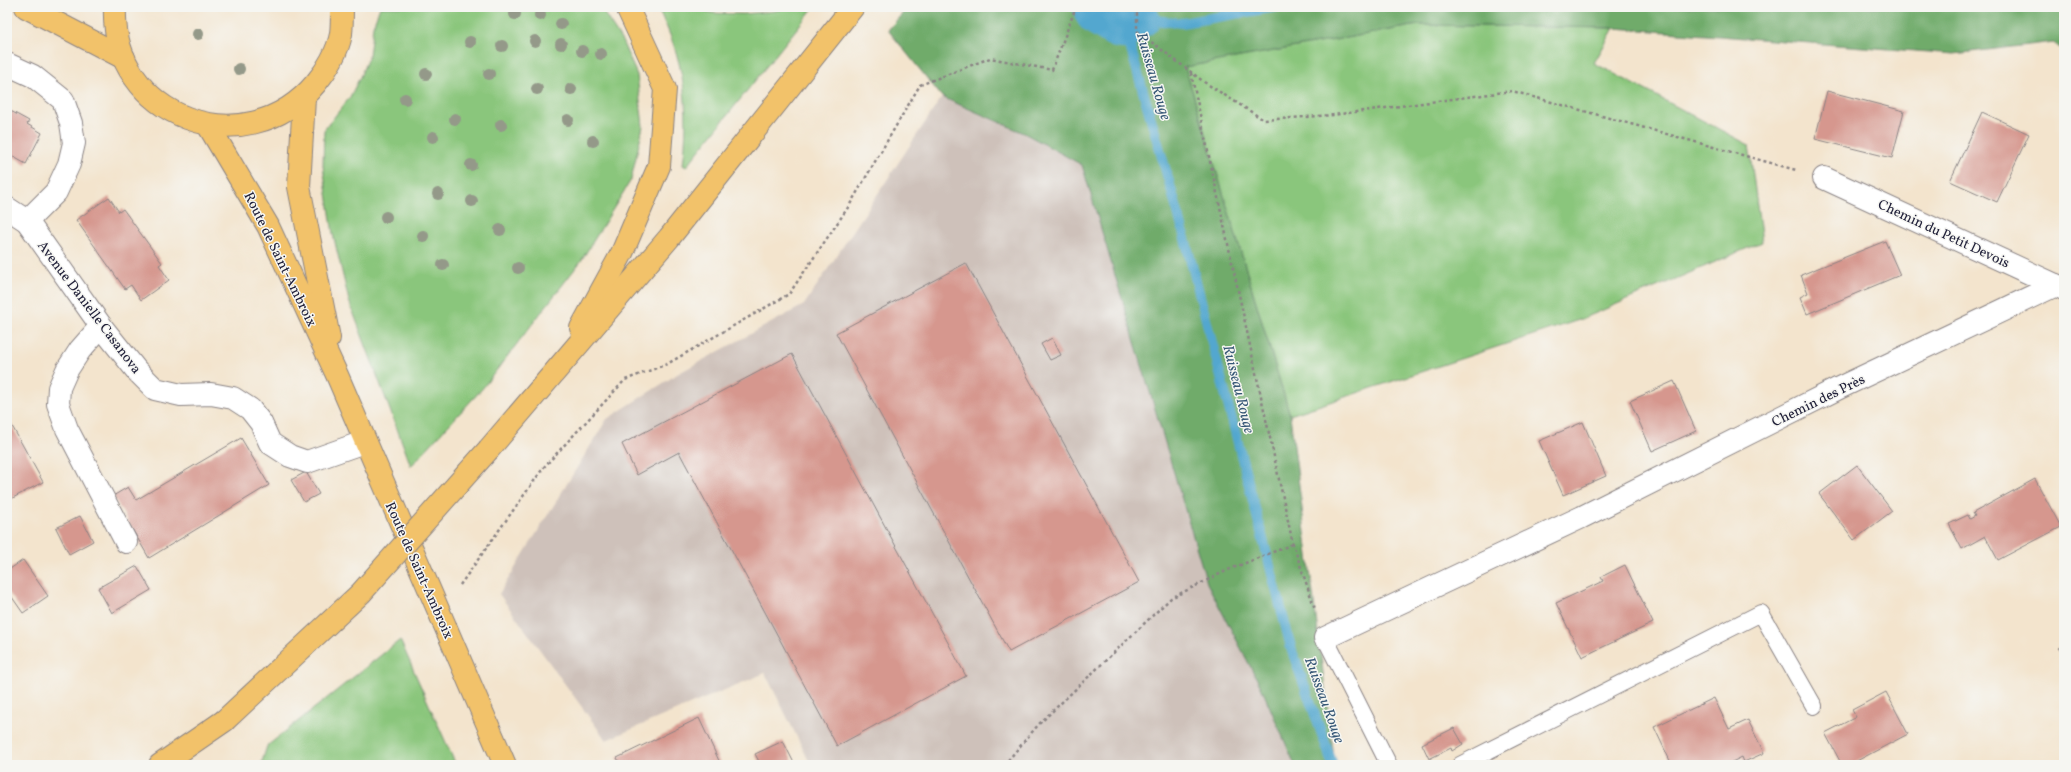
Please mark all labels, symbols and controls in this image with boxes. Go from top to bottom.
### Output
water label: Ruisseau Rouge [1130,30,1175,123]
street label: Route de Saint-Ambroix [239,189,321,330]
street label: Chemin du Petit Devois [1874,195,2012,273]
street label: Avenue Danielle Casanova [32,238,145,378]
water label: Ruisseau Rouge [1216,343,1259,436]
street label: Chemin des Près [1769,370,1869,432]
street label: Route de Saint-Ambroix [380,499,457,642]
water label: Ruisseau Rouge [1298,654,1349,747]

